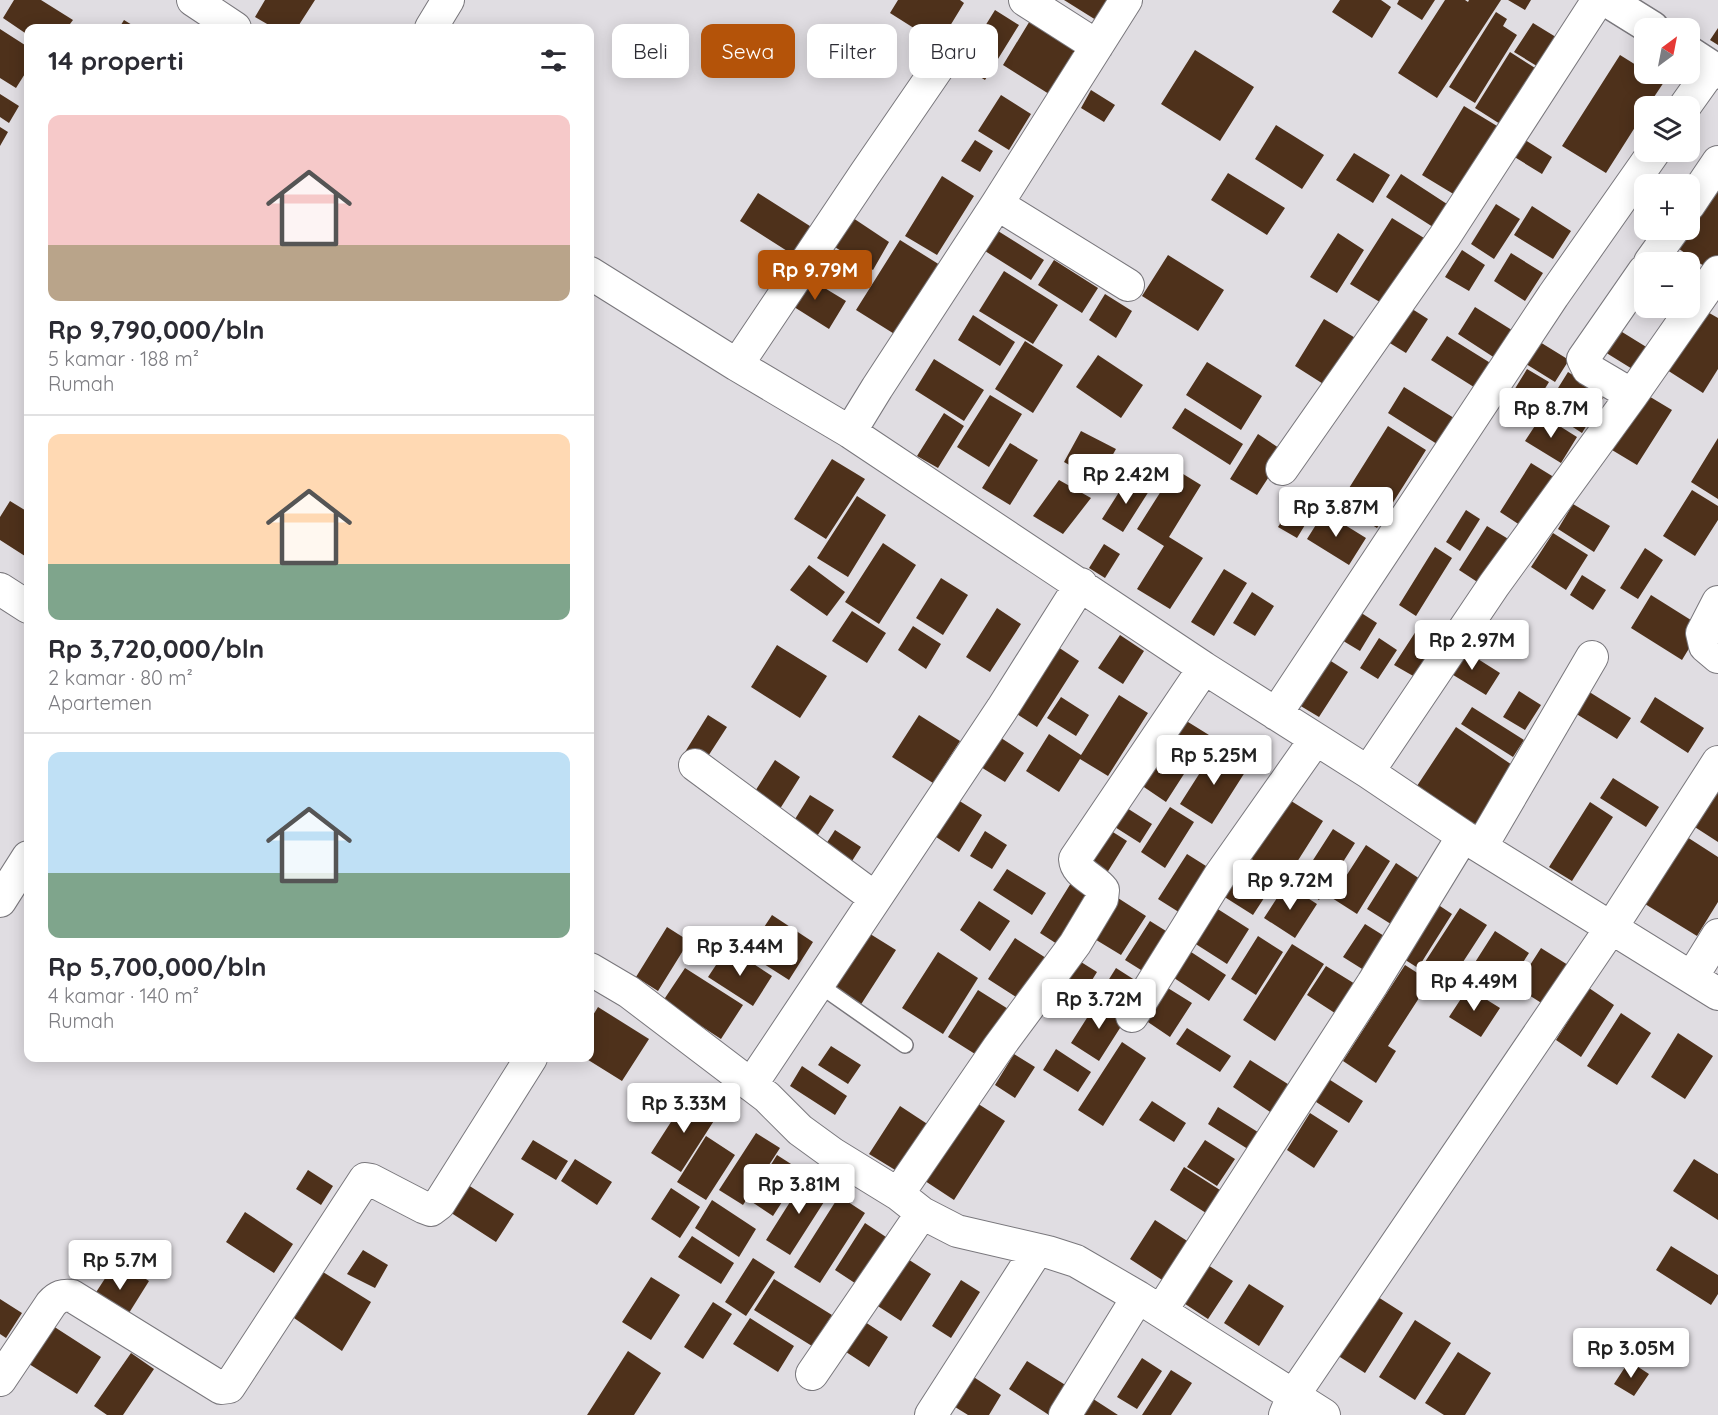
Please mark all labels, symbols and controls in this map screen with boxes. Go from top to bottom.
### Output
north arrow [1634,18,1700,84]
map controls [1634,18,1700,318]
chip: Beli [612,24,689,78]
chip: Sewa [701,24,795,78]
chip: Filter [807,24,897,78]
chip: Baru [909,24,998,78]
text: 14 properti [48,44,184,77]
icon: filters [537,44,570,77]
button: layers [1634,96,1700,162]
icon: home [255,154,363,262]
button: + [1634,174,1700,240]
pin: Rp 9.79M [753,250,877,301]
button: − [1634,252,1700,318]
text: Rp 9.79M [772,257,858,282]
text: Rp 9,790,000/bln [48,313,265,346]
text: 5 kamar · 188 m² [48,346,199,371]
text: Rumah [48,371,114,396]
pin: Rp 8.7M [1496,388,1606,439]
text: Rp 8.7M [1513,395,1589,420]
pin: Rp 2.42M [1064,454,1188,505]
text: Rp 2.42M [1082,461,1170,486]
icon: home [255,473,363,581]
pin: Rp 3.87M [1274,487,1398,538]
text: Rp 3.87M [1293,494,1379,519]
pin: Rp 2.97M [1410,620,1534,671]
text: Rp 2.97M [1429,627,1515,652]
text: Rp 3,720,000/bln [48,632,264,665]
text: 2 kamar · 80 m² [48,665,193,690]
text: Apartemen [48,690,152,715]
pin: Rp 5.25M [1152,735,1276,786]
text: Rp 5.25M [1171,742,1257,767]
icon: home [255,791,363,899]
pin: Rp 9.72M [1228,860,1352,911]
text: Rp 9.72M [1247,867,1333,892]
pin: Rp 3.44M [678,926,802,977]
text: Rp 3.44M [697,933,783,958]
text: Rp 5,700,000/bln [48,950,266,983]
pin: Rp 4.49M [1412,961,1536,1012]
text: Rp 4.49M [1430,968,1518,993]
pin: Rp 3.72M [1037,979,1161,1030]
text: 4 kamar · 140 m² [48,983,199,1008]
text: Rp 3.72M [1056,986,1142,1011]
text: Rumah [48,1008,114,1033]
pin: Rp 3.33M [622,1083,746,1134]
text: Rp 3.33M [641,1090,727,1115]
pin: Rp 3.81M [737,1164,861,1215]
text: Rp 3.81M [758,1171,840,1196]
pin: Rp 5.7M [65,1240,175,1291]
text: Rp 5.7M [83,1247,157,1272]
pin: Rp 3.05M [1569,1328,1693,1379]
text: Rp 3.05M [1587,1335,1675,1360]

